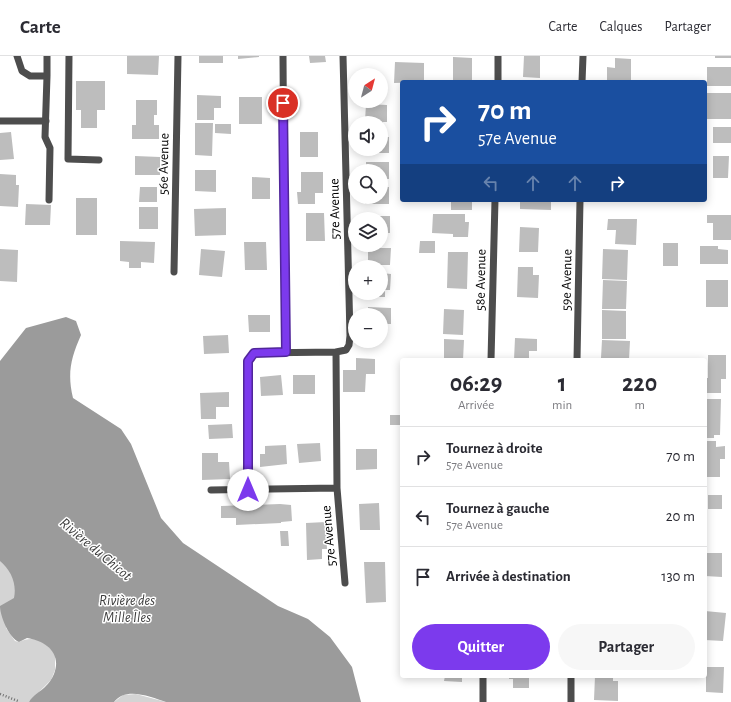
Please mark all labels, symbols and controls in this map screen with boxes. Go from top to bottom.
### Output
text: Carte [20,18,61,37]
text: Carte [549,20,577,34]
text: Calques [599,20,643,34]
text: Partager [665,20,711,34]
north arrow [348,68,388,108]
map controls [348,68,388,348]
pin [266,86,300,120]
icon: arrive [272,92,294,114]
icon: right [412,96,464,148]
text: 70 m [478,97,532,125]
button: sound [348,116,388,156]
text: 57e Avenue [478,130,557,148]
street label: 56e Avenue [156,133,172,195]
button: search [348,164,388,204]
icon: left [480,172,502,194]
icon: ahead [522,172,544,194]
icon: ahead [564,172,586,194]
icon: right [606,172,628,194]
street label: 57e Avenue [327,178,343,240]
button: layers [348,212,388,252]
street label: 58e Avenue [473,249,489,311]
street label: 59e Avenue [559,249,575,311]
button: + [348,260,388,300]
button: − [348,308,388,348]
text: 06:29 [450,372,502,396]
text: 1 [558,372,566,396]
text: 220 [622,372,657,396]
text: Arrivée [458,399,494,412]
text: min [552,399,572,412]
text: m [634,399,645,412]
text: Tournez à droite [446,441,543,456]
icon: right [412,446,434,468]
text: 70 m [666,449,695,464]
text: 57e Avenue [446,459,503,472]
position arrow [227,469,269,511]
text: Tournez à gauche [446,501,549,516]
street label: 57e Avenue [319,505,339,567]
icon: left [412,506,434,528]
text: 20 m [666,509,695,524]
water label: Rivière du Chicot [57,515,135,584]
text: 57e Avenue [446,519,503,532]
icon: arrive [412,566,434,588]
text: Arrivée à destination [446,569,571,584]
text: 130 m [661,569,695,584]
water label: Rivière des Mille Îles [99,593,155,625]
button: Quitter [412,624,550,670]
button: Partager [558,624,695,670]

